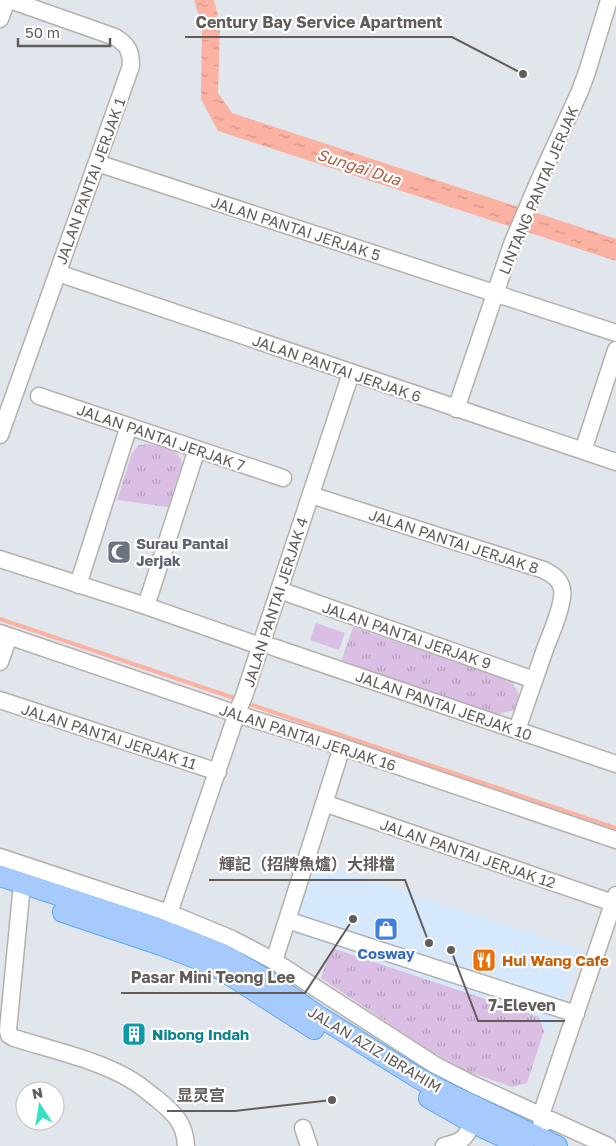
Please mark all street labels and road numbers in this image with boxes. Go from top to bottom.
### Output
street label: JALAN PANTAI JERJAK 1 [52,95,128,267]
street label: LINTANG PANTAI JERJAK [494,103,582,277]
street label: JALAN PANTAI JERJAK 5 [209,192,383,264]
street label: JALAN PANTAI JERJAK 6 [250,331,424,405]
street label: JALAN PANTAI JERJAK 7 [75,400,247,474]
street label: JALAN PANTAI JERJAK 8 [367,505,541,577]
street label: JALAN PANTAI JERJAK 4 [239,515,311,689]
street label: JALAN PANTAI JERJAK 9 [320,598,494,672]
street label: JALAN PANTAI JERJAK 10 [354,666,534,744]
street label: JALAN PANTAI JERJAK 11 [19,699,199,773]
street label: JALAN PANTAI JERJAK 16 [217,700,399,774]
street label: JALAN PANTAI JERJAK 12 [378,814,558,892]
street label: JALAN AZIZ IBRAHIM [305,1002,445,1096]

